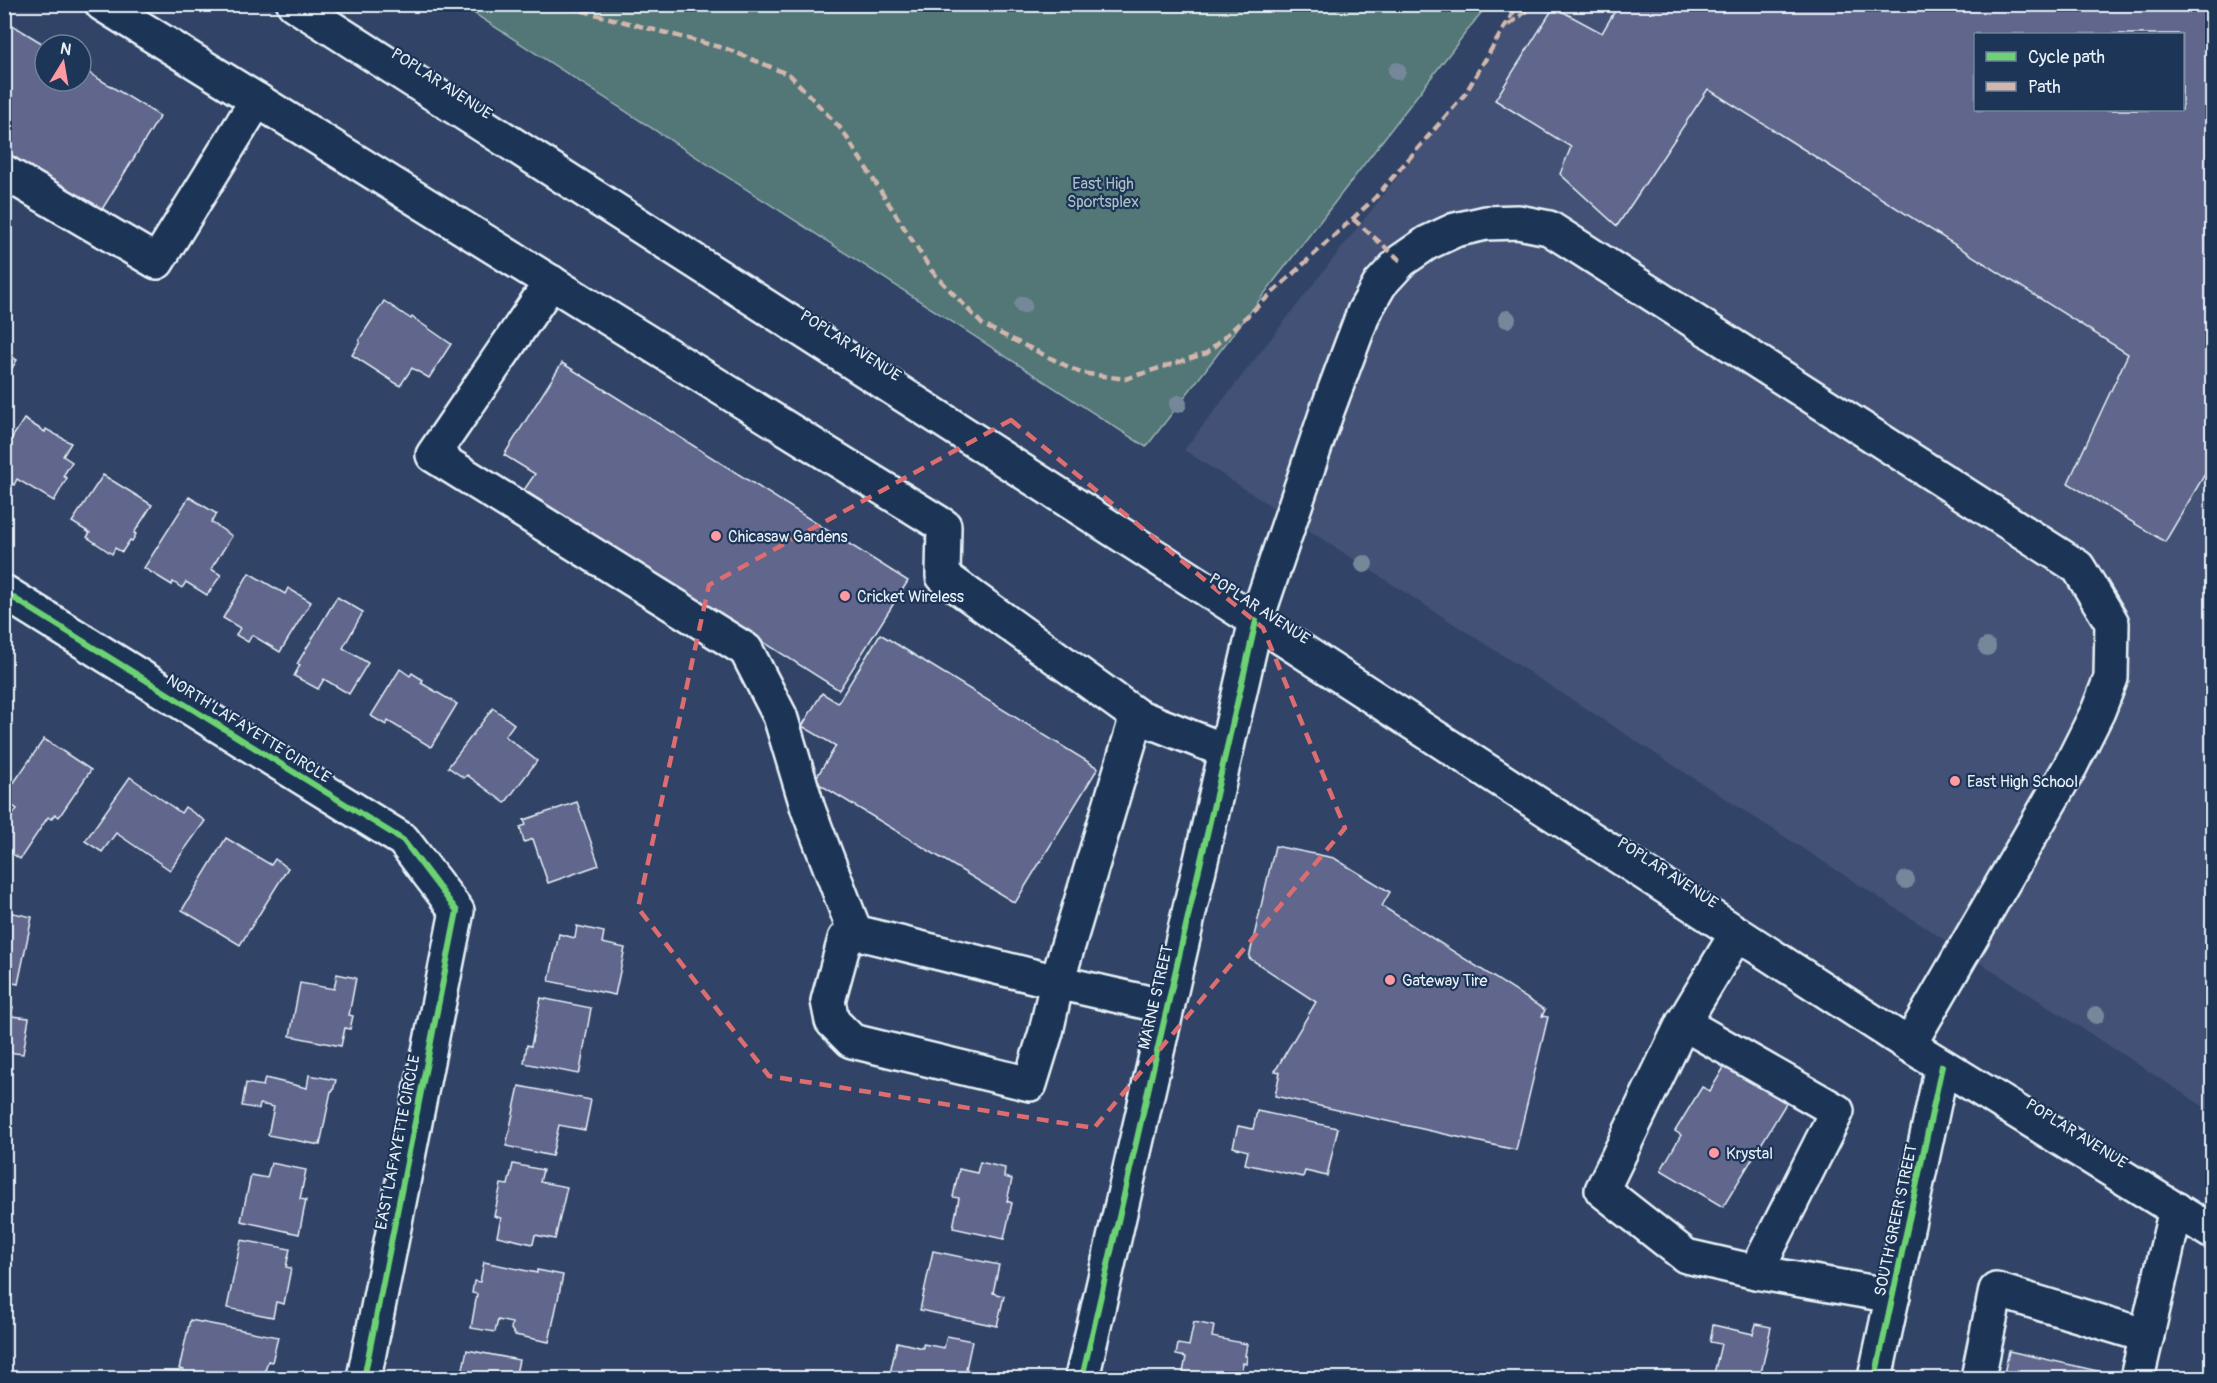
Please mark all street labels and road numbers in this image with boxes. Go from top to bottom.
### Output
street label: POPLAR AVENUE [387,44,496,124]
street label: POPLAR AVENUE [796,306,905,386]
street label: POPLAR AVENUE [1205,569,1314,649]
street label: NORTH LAFAYETTE CIRCLE [163,670,334,788]
street label: POPLAR AVENUE [1613,833,1722,913]
street label: MARNE STREET [1134,943,1178,1051]
street label: EAST LAFAYETTE CIRCLE [371,1053,425,1231]
street label: POPLAR AVENUE [2022,1095,2131,1173]
street label: SOUTH GREER STREET [1870,1142,1922,1298]

